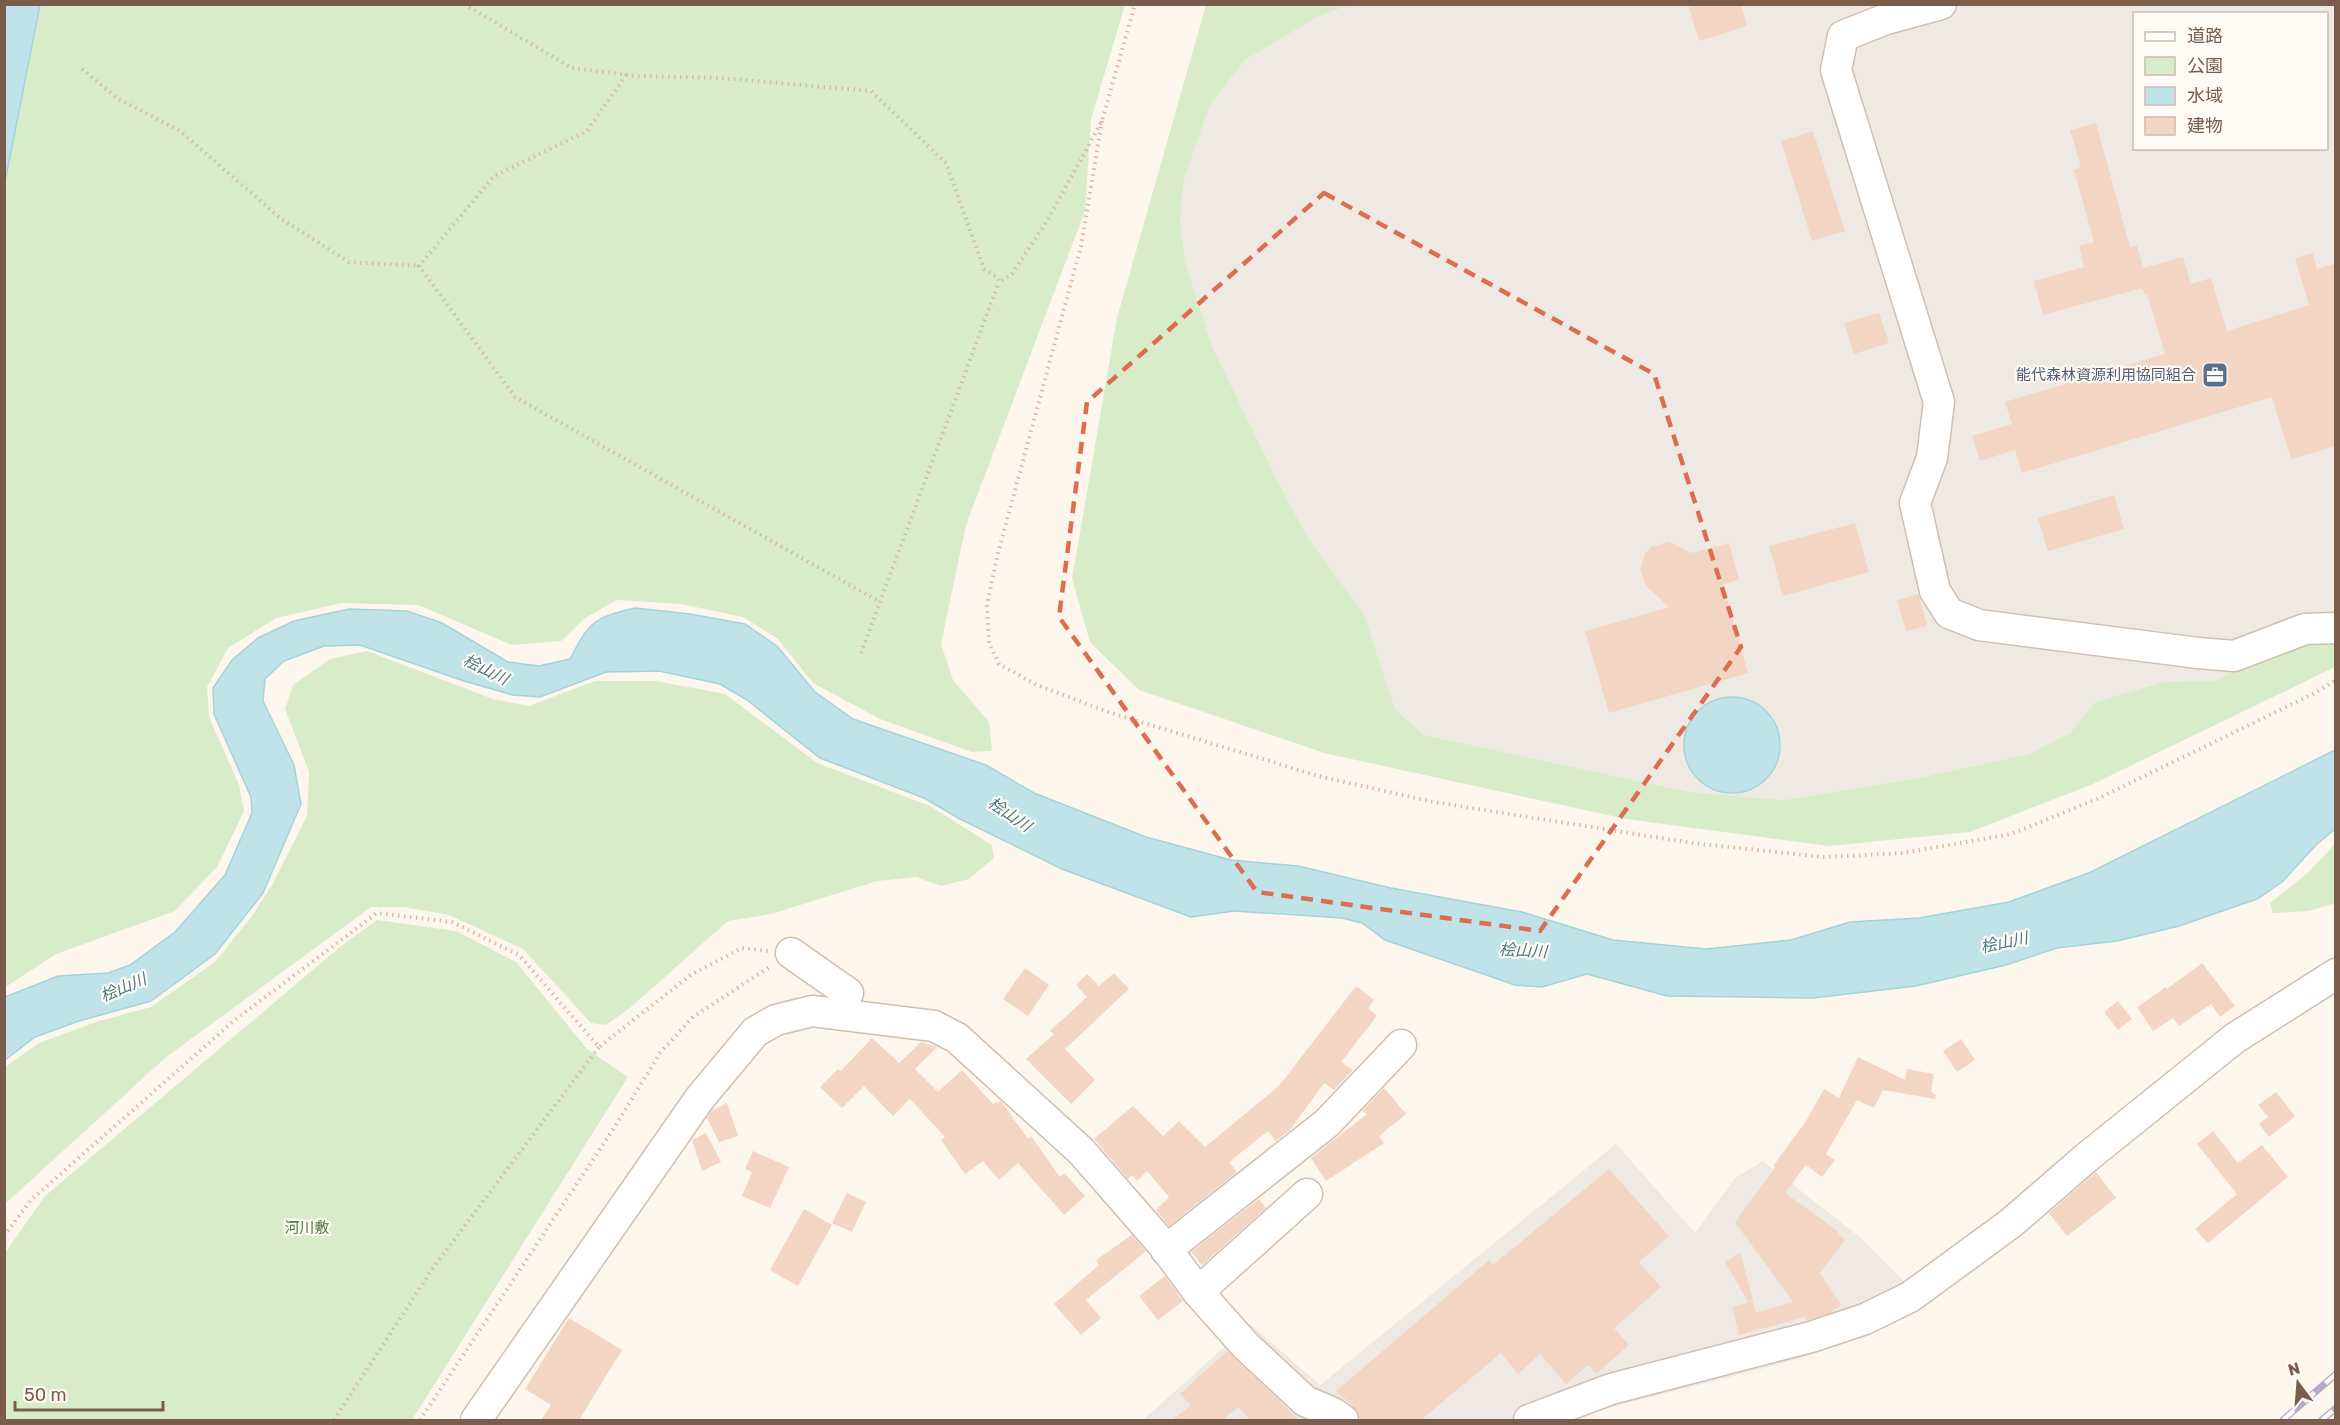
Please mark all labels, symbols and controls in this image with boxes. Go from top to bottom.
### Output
legend [2133,12,2328,150]
text: 道路 [2187,25,2223,47]
text: 公園 [2187,55,2223,77]
text: 水域 [2187,85,2223,107]
text: 建物 [2187,115,2223,137]
office icon: 能代森林資源利用協同組合 [2200,360,2230,390]
place label: 能代森林資源利用協同組合 [2016,366,2196,384]
water label: 桧山川 [460,650,513,689]
water label: 桧山川 [985,793,1037,837]
water label: 桧山川 [1979,928,2032,957]
water label: 桧山川 [1499,940,1549,961]
water label: 桧山川 [97,969,151,1006]
park label: 河川敷 [284,1219,330,1237]
north arrow [2268,1353,2328,1413]
text: N [2286,1358,2302,1380]
scale bar [15,1374,164,1412]
text: 50 m [24,1384,67,1406]

